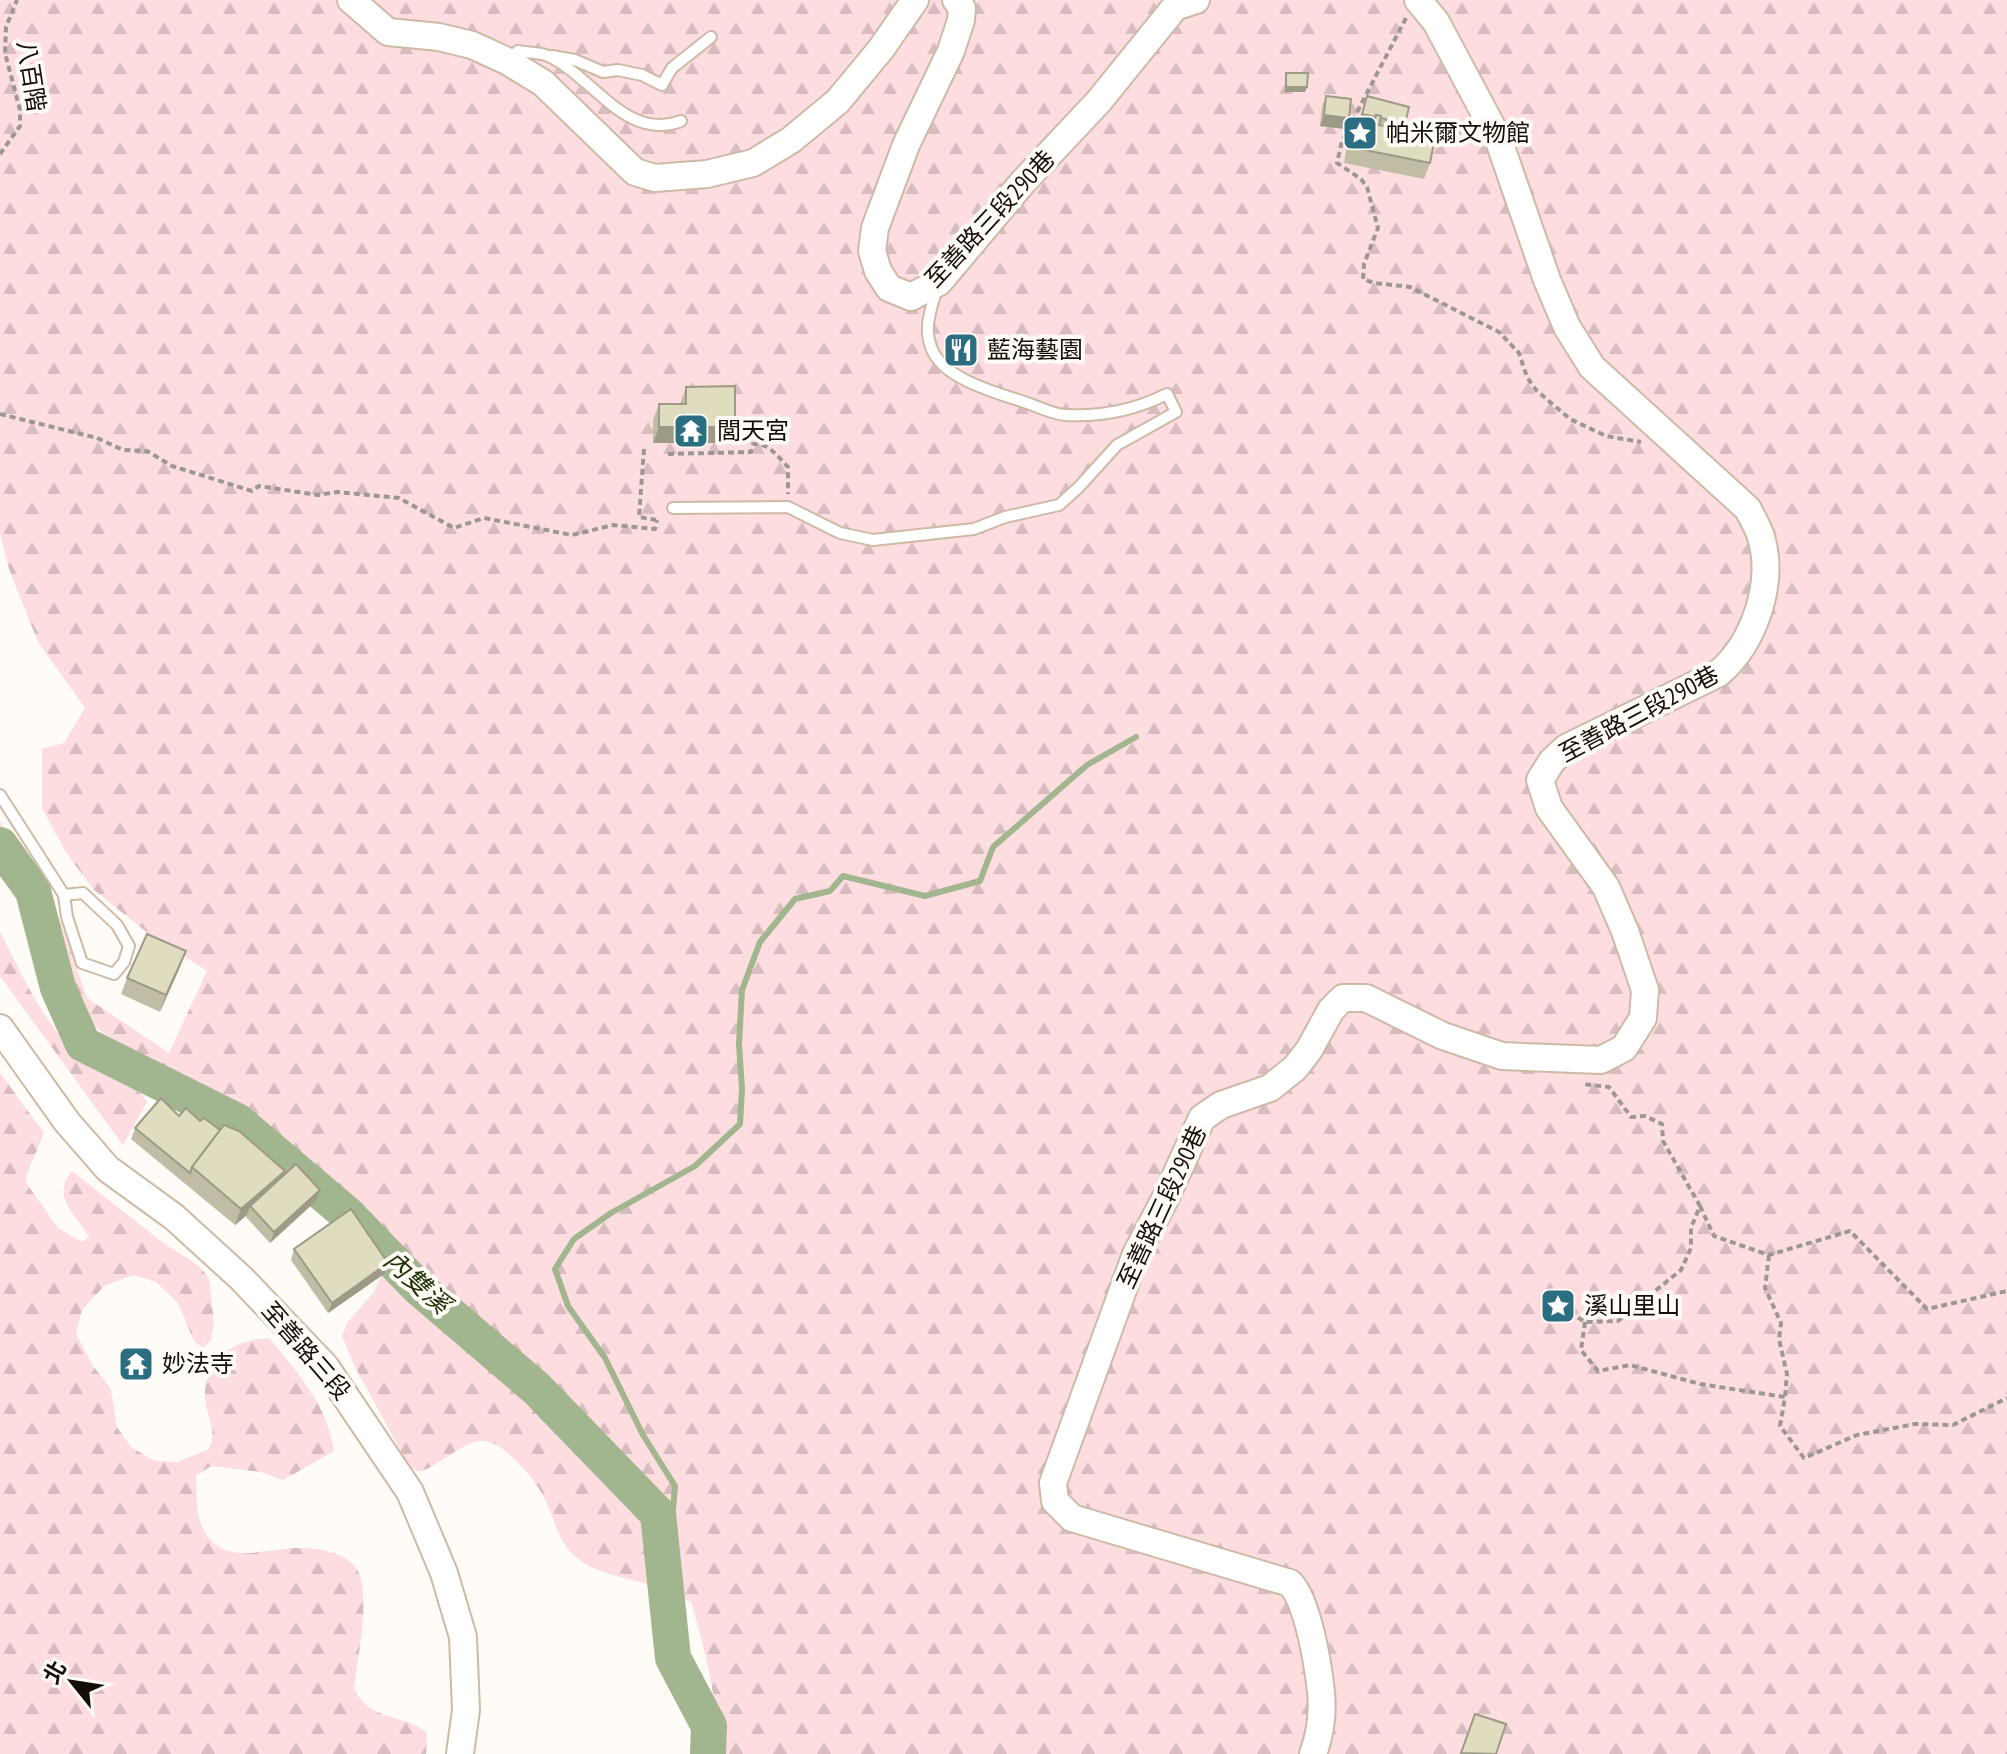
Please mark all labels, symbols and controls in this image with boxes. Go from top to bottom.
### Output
street label: 八百階 [11,38,52,114]
place icon: 帕米爾文物館 [1341,114,1379,152]
place label: 帕米爾文物館 [1386,117,1530,148]
street label: 至善路三段290巷 [918,144,1061,294]
restaurant icon: 藍海藝園 [942,331,980,369]
place label: 藍海藝園 [987,334,1083,365]
temple icon: 閭天宮 [672,412,710,450]
place label: 閭天宮 [717,415,789,446]
street label: 至善路三段290巷 [1554,658,1724,769]
street label: 至善路三段290巷 [1110,1120,1213,1293]
water label: 內雙溪 [377,1243,460,1323]
place icon: 溪山里山 [1539,1287,1577,1325]
place label: 溪山里山 [1584,1290,1680,1321]
street label: 至善路三段 [255,1295,357,1406]
temple icon: 妙法寺 [117,1345,155,1383]
place label: 妙法寺 [162,1348,234,1379]
north arrow [32,1642,112,1722]
text: 北 [37,1655,72,1689]

